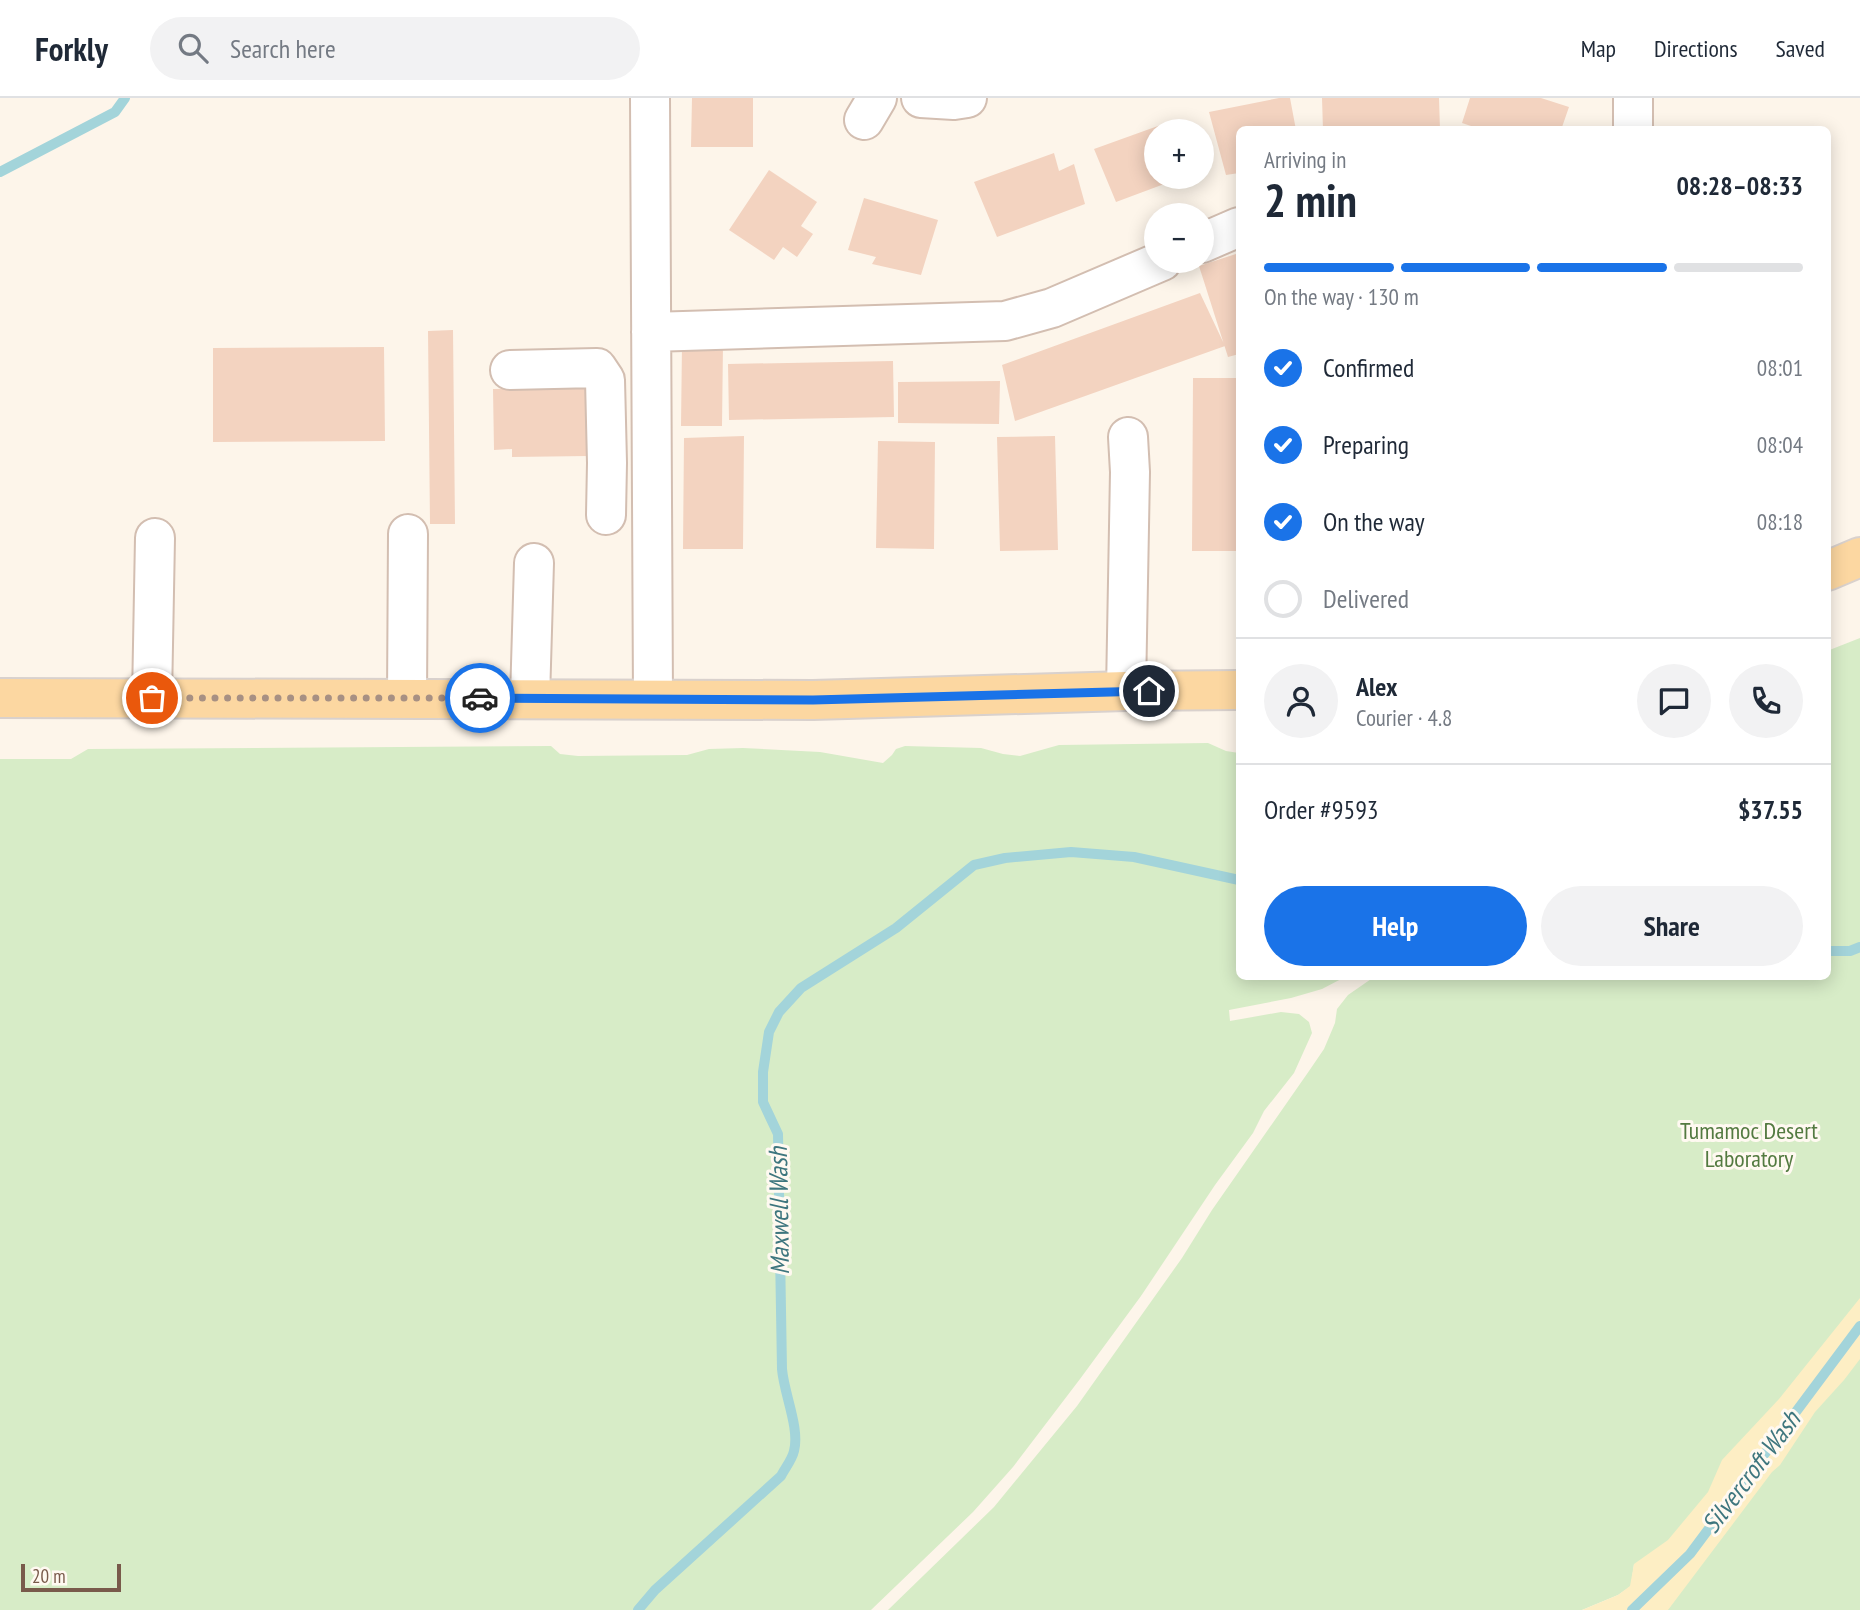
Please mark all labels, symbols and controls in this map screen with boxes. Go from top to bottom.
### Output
search box [150,17,640,80]
text: Forkly [35,27,108,70]
icon: search [174,29,212,67]
text: Search here [230,32,336,65]
text: Map [1581,33,1616,64]
text: Directions [1654,33,1738,64]
text: Saved [1776,33,1825,64]
map controls [1144,119,1214,273]
button: + [1144,119,1214,189]
text: Arriving in [1264,145,1346,174]
text: 08:28–08:33 [1676,169,1803,202]
text: 2 min [1264,170,1357,230]
button: − [1144,203,1214,273]
text: On the way · 130 m [1264,282,1419,311]
icon: check [1264,349,1302,387]
text: Confirmed [1323,351,1414,384]
text: 08:01 [1757,353,1803,382]
icon: check [1264,426,1302,464]
text: Preparing [1323,428,1409,461]
text: 08:04 [1757,430,1803,459]
icon: check [1264,503,1302,541]
text: On the way [1323,505,1425,538]
text: 08:18 [1757,507,1803,536]
text: Delivered [1323,582,1409,615]
pin [1119,661,1179,721]
courier [445,663,515,733]
button: person [1264,664,1338,738]
button: chat [1637,664,1711,738]
button: phone [1729,664,1803,738]
pin [122,668,182,728]
text: Alex [1356,670,1397,703]
icon: home [1130,672,1168,710]
icon: bag [133,679,171,717]
icon: car [461,679,499,717]
text: Courier · 4.8 [1356,703,1452,732]
text: Order #9593 [1264,793,1379,826]
text: $37.55 [1738,793,1803,826]
button: Help [1264,886,1527,966]
button: Share [1541,886,1803,966]
park label: Tumamoc Desert Laboratory [1680,1115,1818,1174]
water label: Maxwell Wash [761,1145,796,1275]
water label: Silvercroft Wash [1694,1403,1808,1539]
scale bar [21,1561,121,1593]
text: 20 m [32,1564,66,1588]

